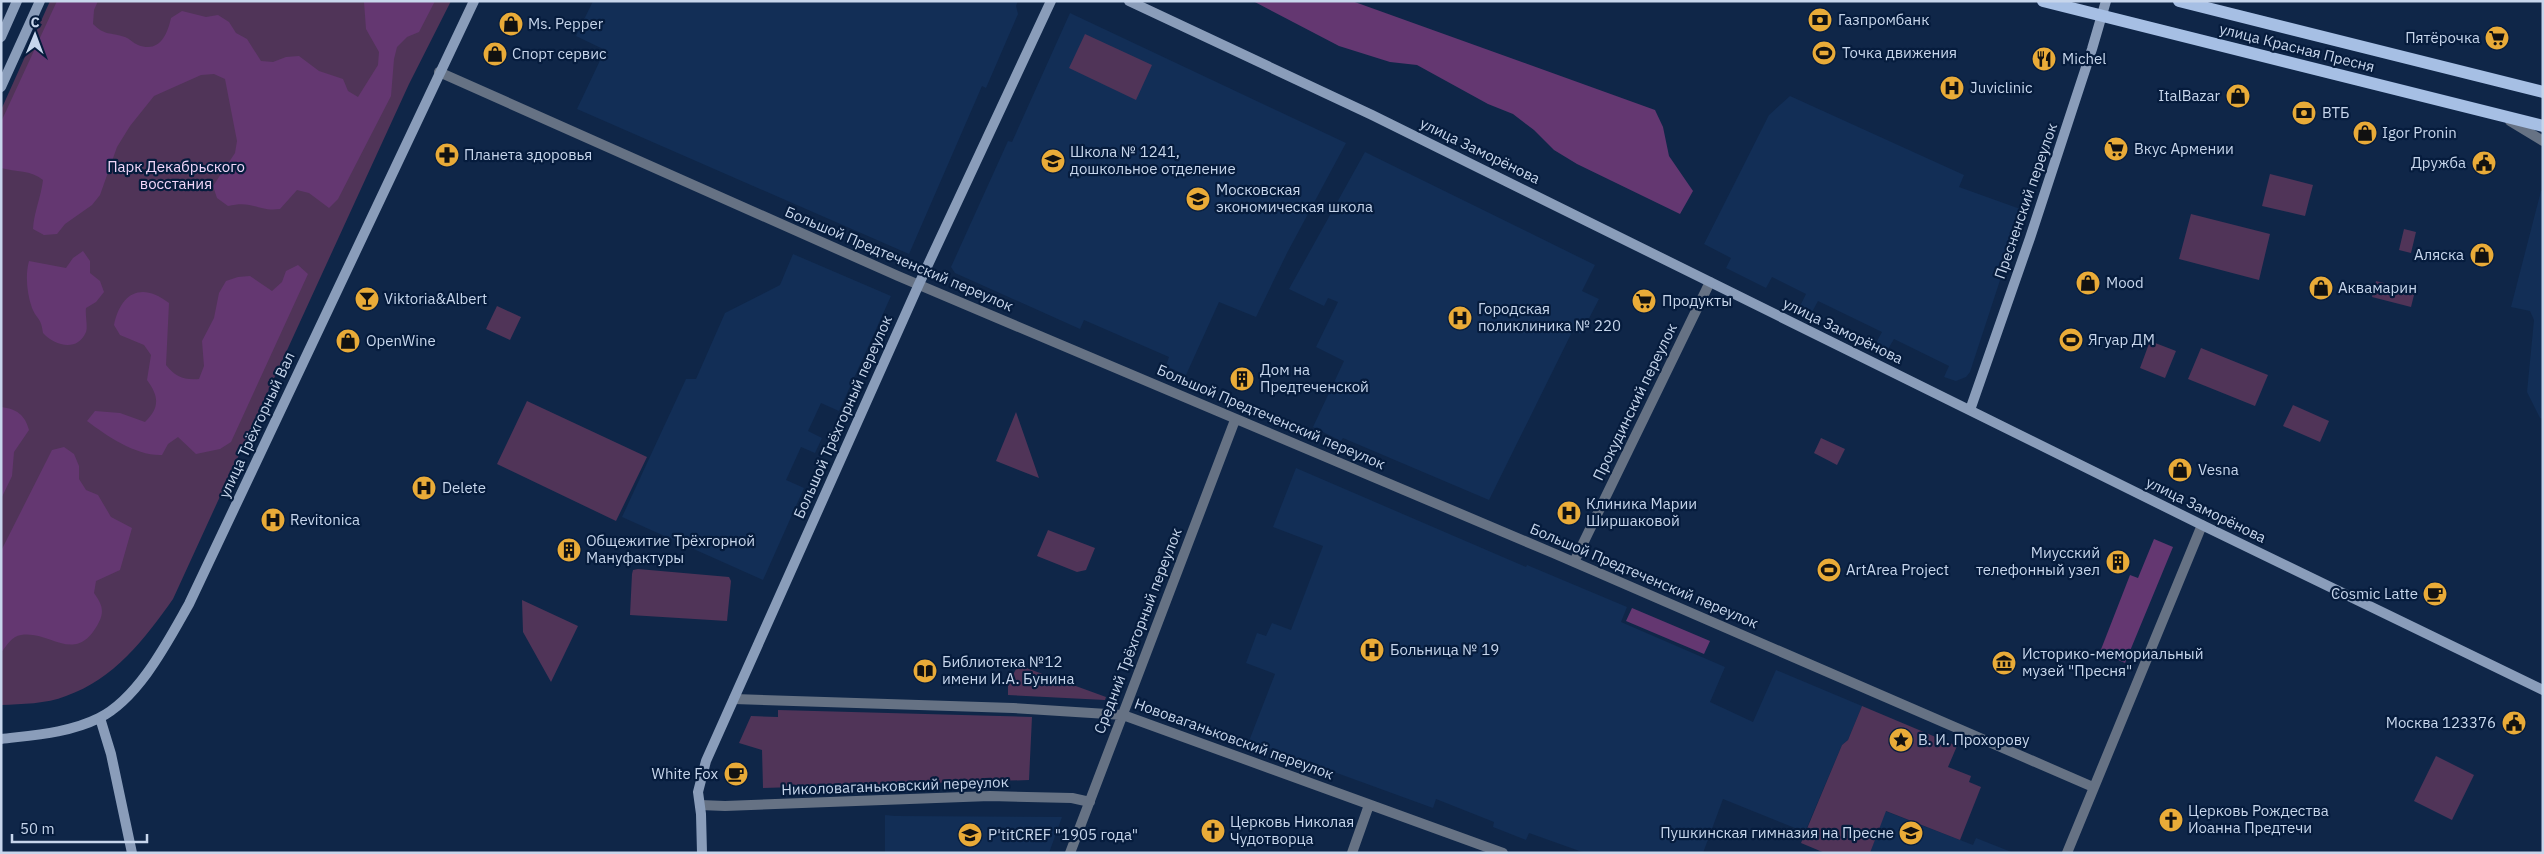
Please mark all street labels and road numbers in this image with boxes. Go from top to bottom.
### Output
street label: улица Красная Пресня [2217,19,2377,76]
street label: улица Заморёнова [1417,113,1543,188]
street label: Пресненский переулок [1990,120,2061,281]
street label: Большой Предтеченский переулок [782,202,1016,315]
street label: улица Заморёнова [1780,293,1906,368]
street label: Большой Трёхгорный переулок [789,312,896,521]
street label: Прокудинский переулок [1588,320,1681,484]
street label: улица Трёхгорный Вал [214,349,299,501]
street label: Большой Предтеченский переулок [1154,360,1388,473]
street label: улица Заморёнова [2143,472,2269,547]
street label: Большой Предтеченский переулок [1527,519,1761,632]
street label: Средний Трёхгорный переулок [1089,525,1186,736]
street label: Нововаганьковский переулок [1132,694,1336,784]
street label: Николоваганьковский переулок [781,772,1009,799]

